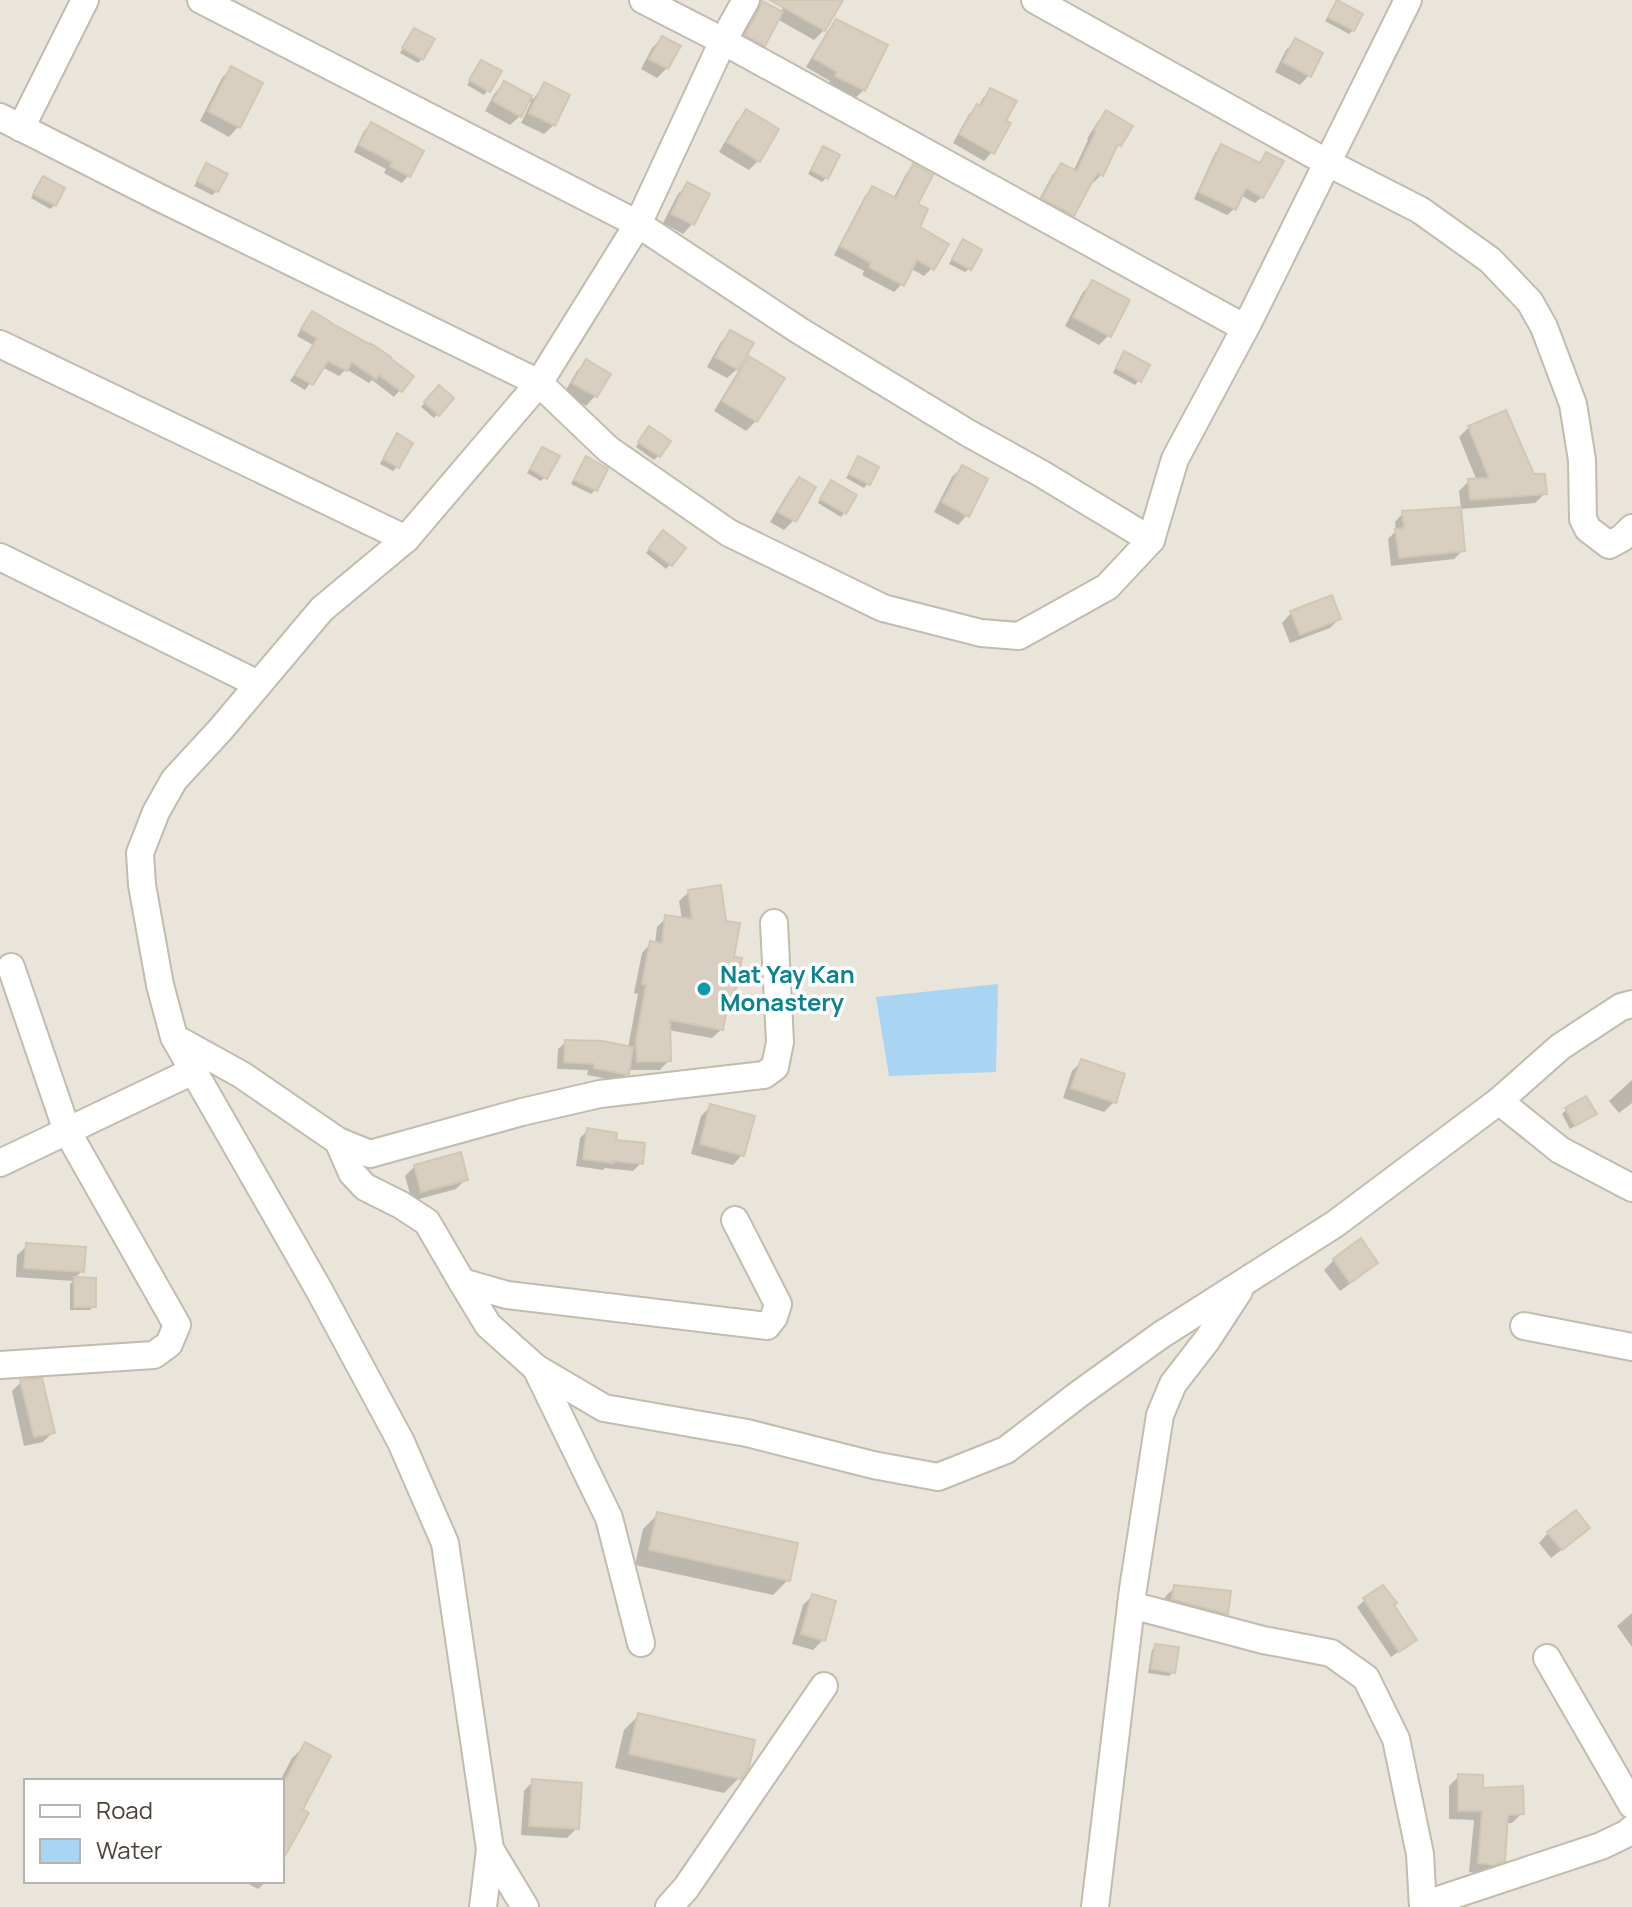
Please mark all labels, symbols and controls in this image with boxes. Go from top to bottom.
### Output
place label: Nat Yay Kan Monastery [720,957,855,1018]
marker: Nat Yay Kan Monastery [695,980,713,998]
legend [24,1779,284,1883]
text: Road [96,1793,153,1826]
text: Water [96,1833,163,1866]

